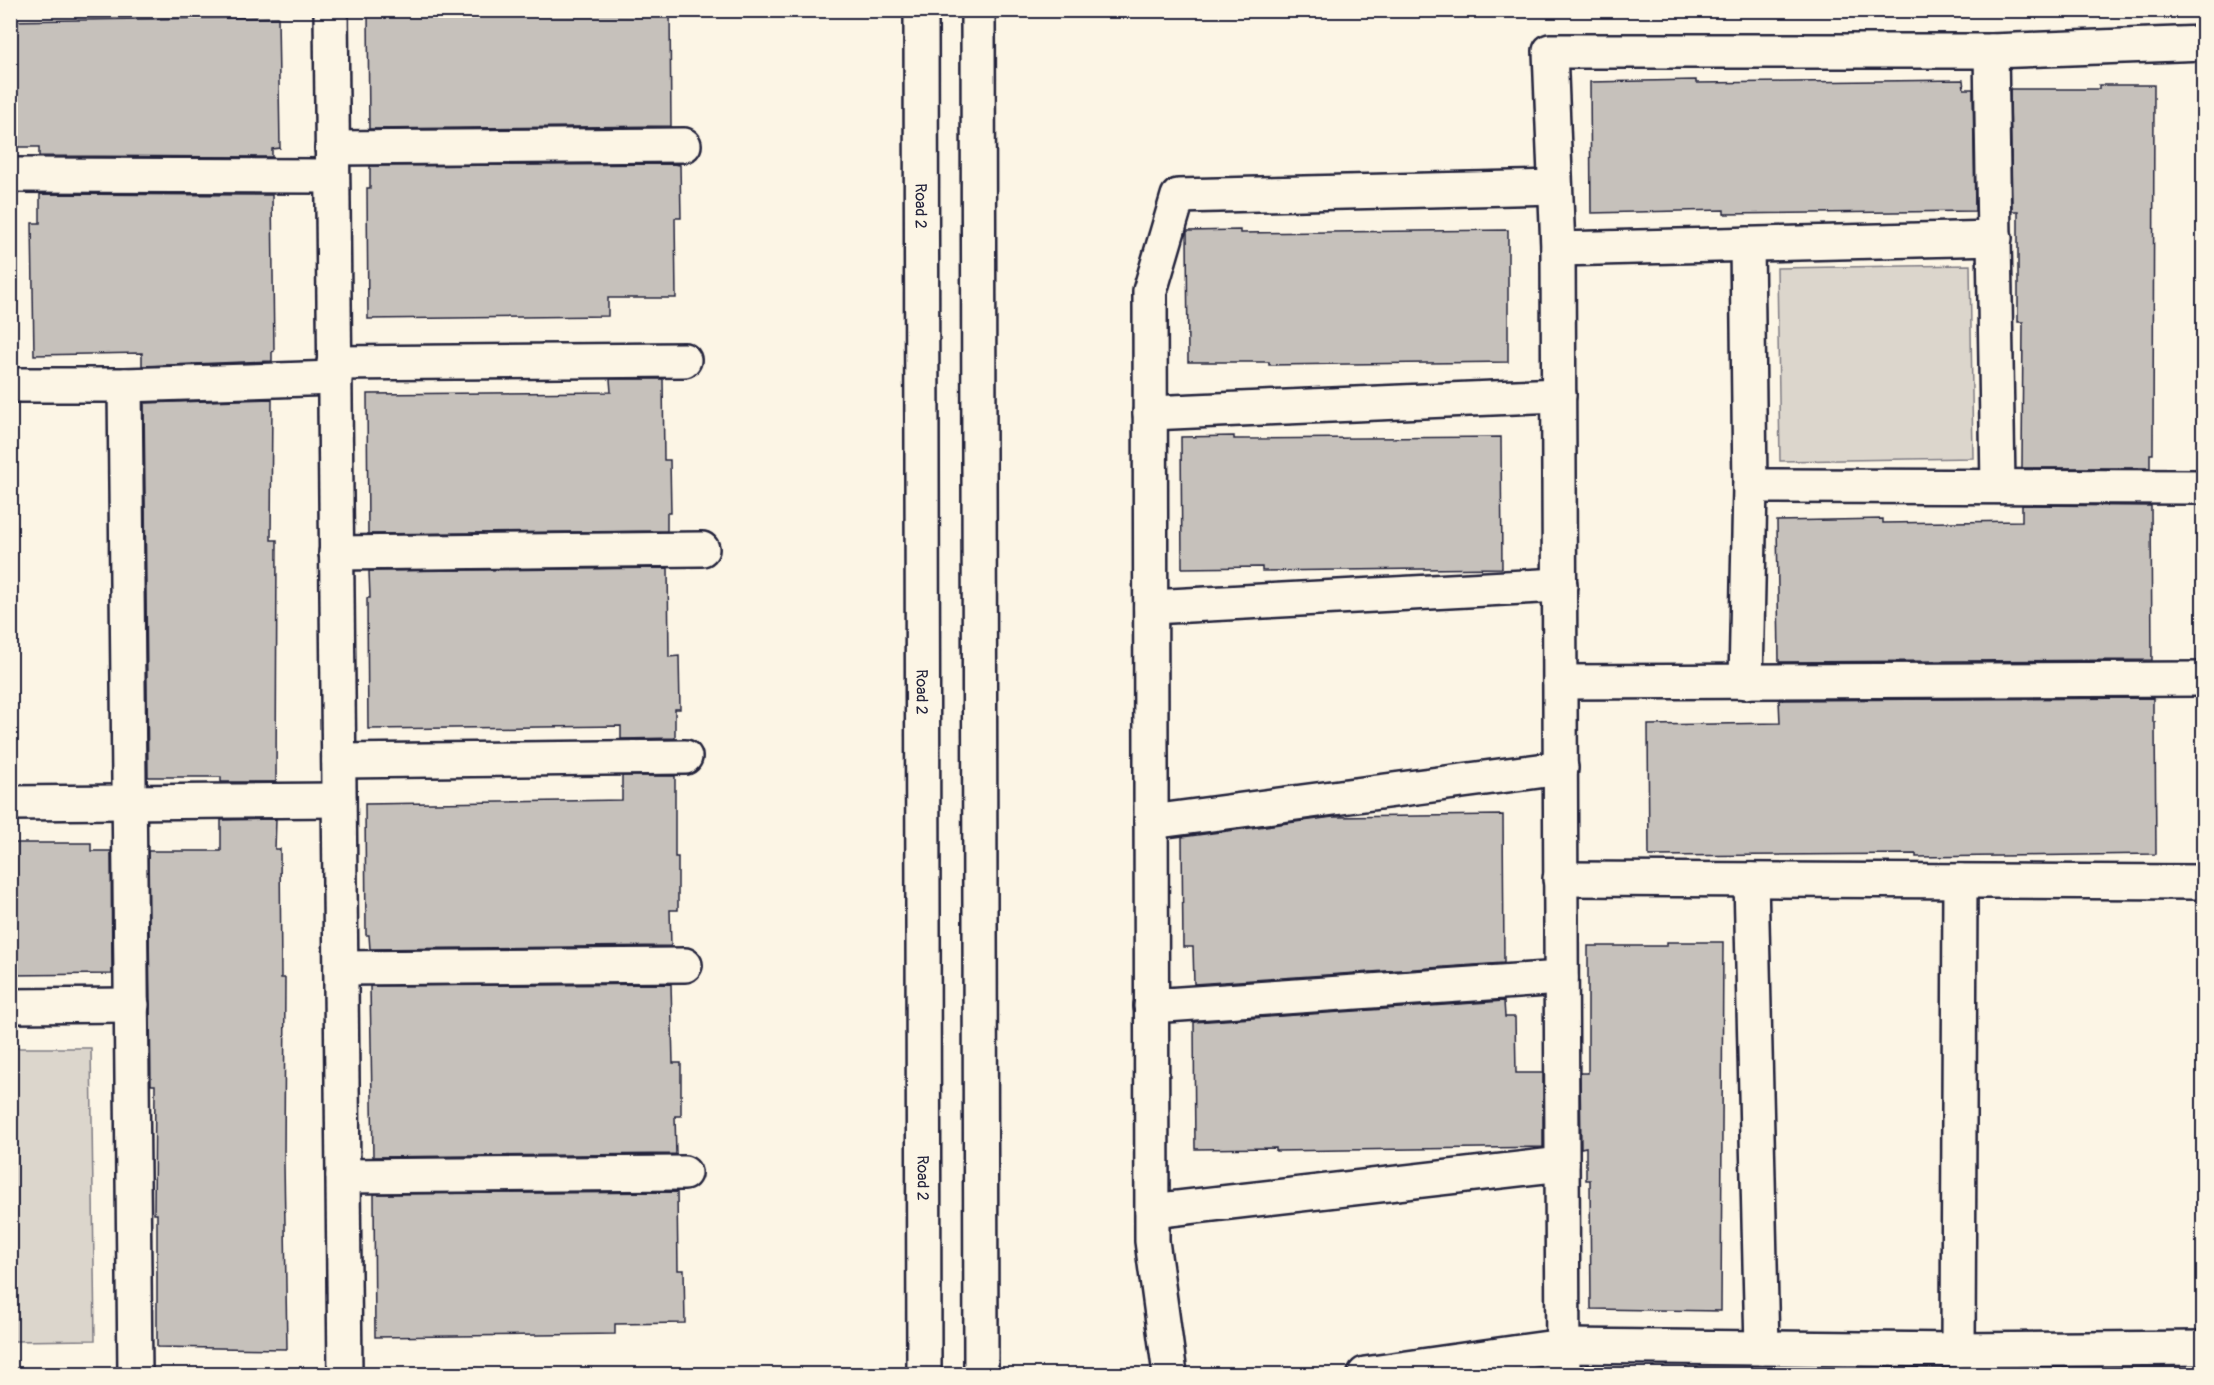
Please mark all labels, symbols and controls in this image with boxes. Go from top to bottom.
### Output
street label: Road 2 [910,183,930,229]
street label: Road 2 [911,669,932,715]
street label: Road 2 [913,1155,933,1201]

